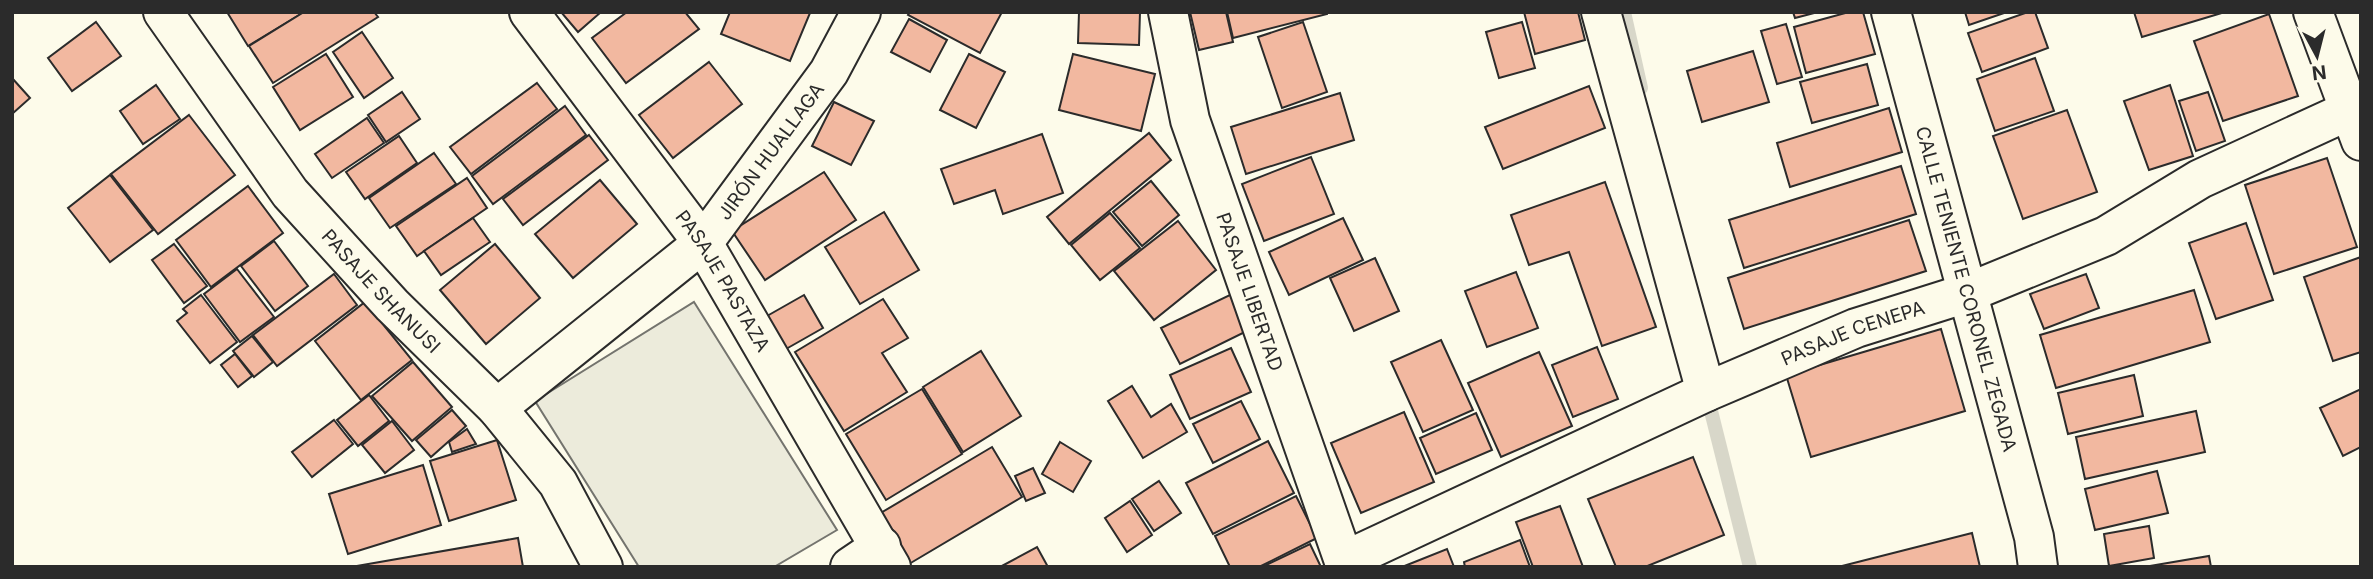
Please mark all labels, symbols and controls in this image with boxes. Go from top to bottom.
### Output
north arrow [2282,21,2352,91]
text: N [2310,60,2328,85]
street label: JIRÓN HUALLAGA [713,79,829,224]
street label: CALLE TENIENTE CORONEL ZEGADA [1911,124,2021,454]
street label: PASAJE PASTAZA [671,206,775,356]
street label: PASAJE LIBERTAD [1211,210,1288,374]
street label: PASAJE SHANUSI [317,225,445,358]
street label: PASAJE CENEPA [1778,296,1928,371]

